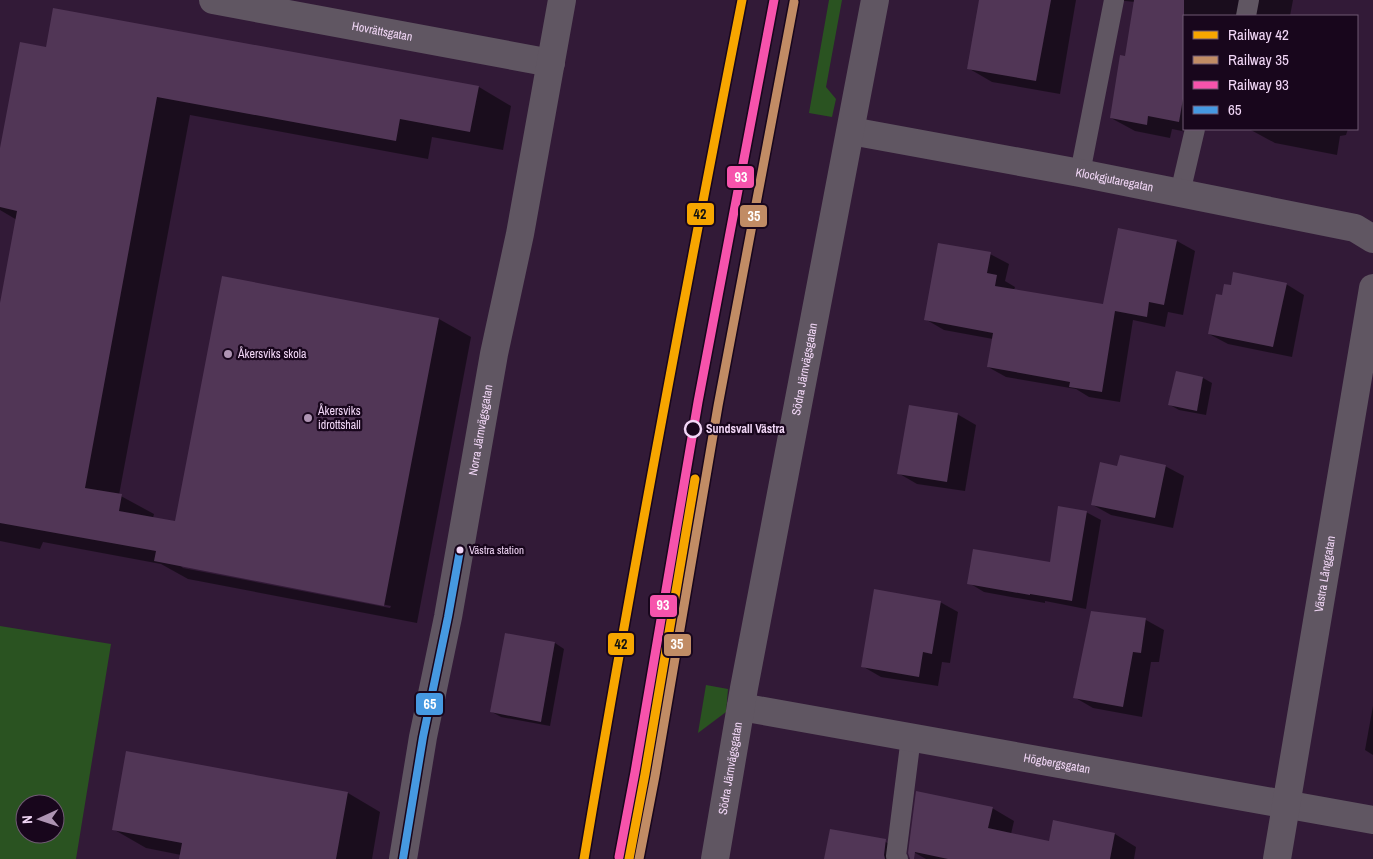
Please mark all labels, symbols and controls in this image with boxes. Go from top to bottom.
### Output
legend [1183,15,1358,130]
street label: Hovrättsgatan [350,18,414,45]
text: Railway 42 [1228,24,1289,45]
text: Railway 35 [1228,49,1289,70]
text: Railway 93 [1228,74,1289,95]
text: 65 [1228,99,1242,120]
street label: Klockgjutaregatan [1074,164,1155,195]
line badge: 93 [726,165,755,189]
text: 93 [735,168,747,186]
line badge: 42 [686,202,715,226]
line badge: 35 [739,204,768,228]
text: 42 [694,205,706,223]
text: 35 [748,207,761,225]
street label: Södra Järnvägsgatan [788,322,821,417]
place label: Åkersviks skola [237,346,307,362]
marker: Åkersviks skola [222,348,234,360]
street label: Norra Järnvägsgatan [465,383,497,477]
place label: Åkersviks idrottshall [317,403,361,433]
marker: Åkersviks idrottshall [302,412,314,424]
marker: Sundsvall Västra [684,420,702,438]
place label: Sundsvall Västra [706,421,785,437]
street label: Västra Långgatan [1311,535,1339,613]
place label: Västra station [469,543,524,557]
marker: Västra station [455,545,465,555]
line badge: 93 [649,594,678,618]
text: 93 [657,596,669,614]
line badge: 42 [607,632,635,656]
line badge: 35 [663,633,692,657]
text: 42 [615,635,627,653]
text: 35 [671,635,684,653]
line badge: 65 [415,692,444,716]
text: 65 [424,695,437,713]
street label: Södra Järnvägsgatan [715,721,746,816]
street label: Högbergsgatan [1022,750,1092,777]
north arrow [15,794,65,844]
text: N [18,815,36,824]

